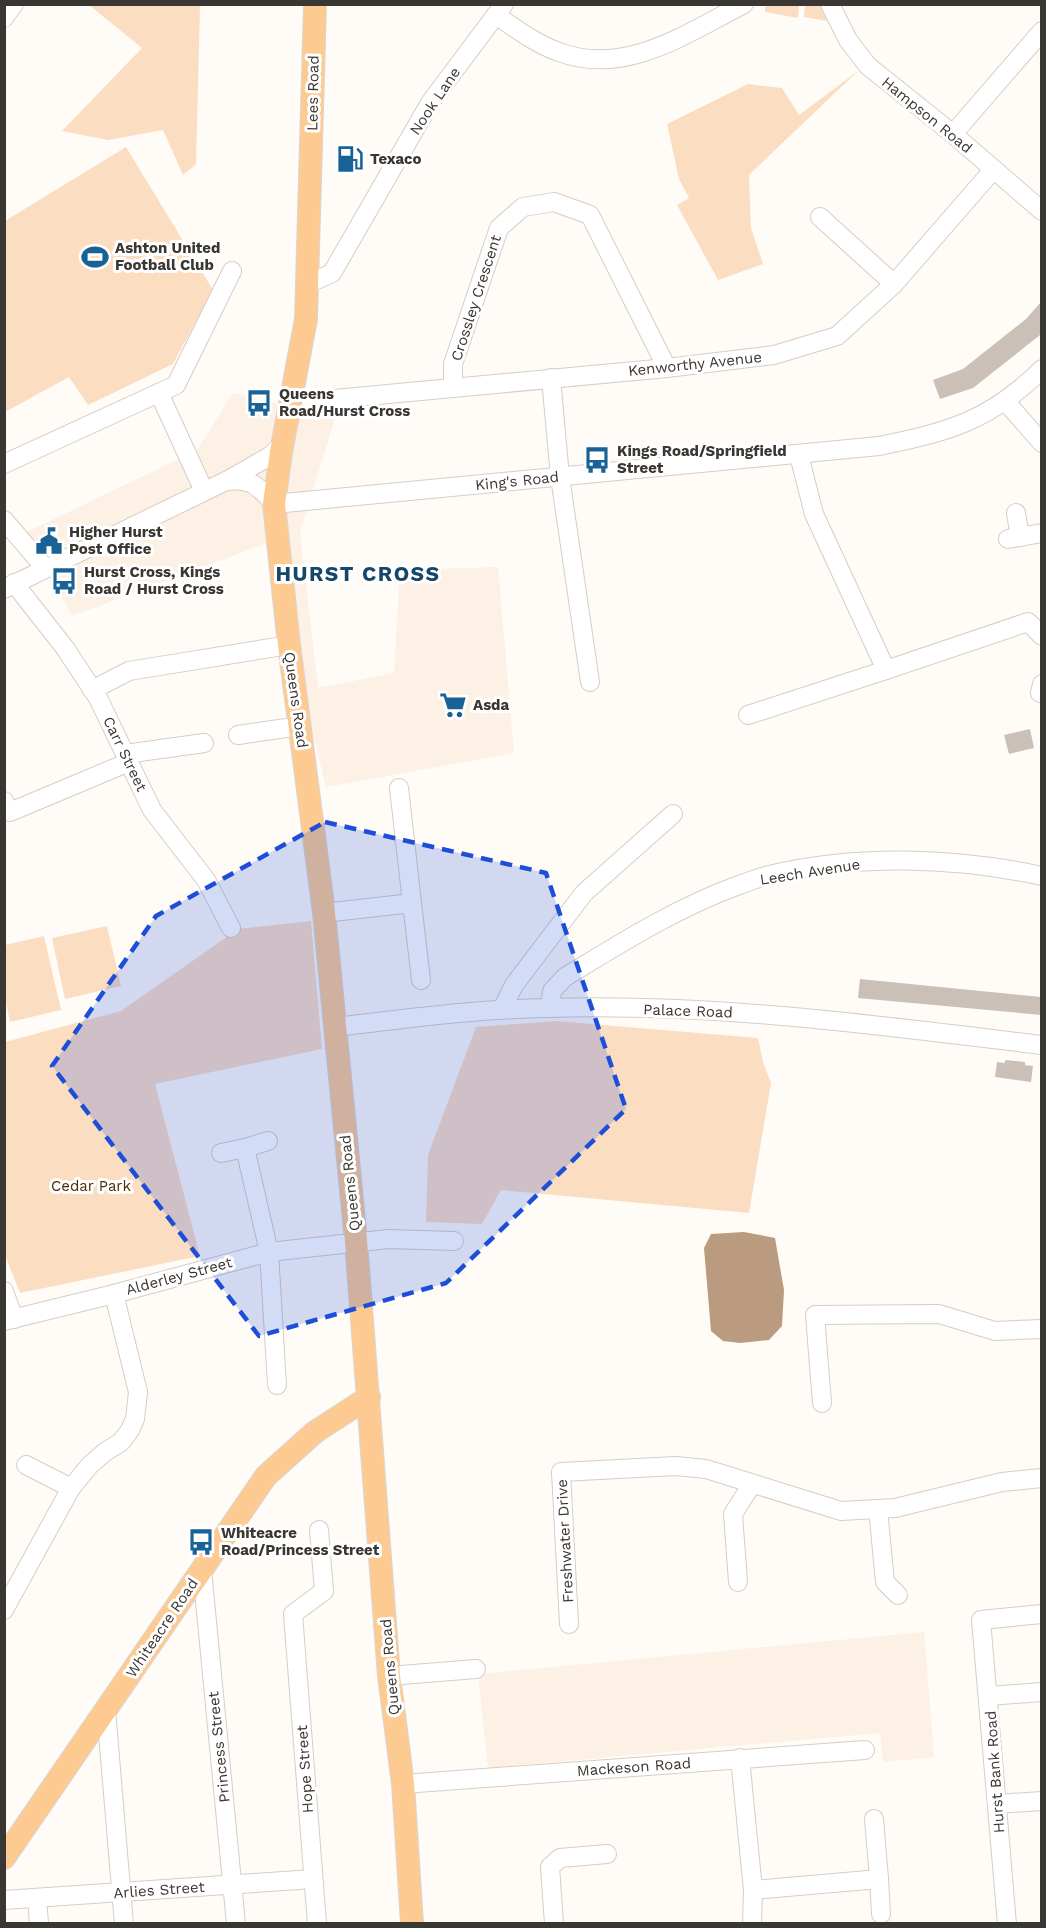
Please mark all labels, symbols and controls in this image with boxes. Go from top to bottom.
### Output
street label: Lees Road [303,55,323,131]
street label: Nook Lane [406,64,464,138]
street label: Hampson Road [878,73,976,157]
fuel station icon: Texaco [335,144,365,174]
place label: Texaco [370,150,422,168]
street label: Crossley Crescent [447,232,505,363]
place label: Ashton United Football Club [115,239,220,274]
sports icon: Ashton United Football Club [80,242,110,272]
street label: Kenworthy Avenue [627,348,763,380]
place label: Queens Road/Hurst Cross [279,385,410,420]
bus stop icon: Queens Road/Hurst Cross [244,388,274,418]
place label: Kings Road/Springfield Street [617,442,787,477]
bus stop icon: Kings Road/Springfield Street [582,445,612,475]
street label: King's Road [474,468,560,494]
place label: Higher Hurst Post Office [69,523,163,558]
public building icon: Higher Hurst Post Office [34,526,64,556]
district label: HURST CROSS [275,561,441,586]
place label: Hurst Cross, Kings Road / Hurst Cross [84,563,224,598]
bus stop icon: Hurst Cross, Kings Road / Hurst Cross [49,566,79,596]
street label: Queens Road [280,651,312,749]
supermarket icon: Asda [438,690,468,720]
place label: Asda [473,696,509,714]
street label: Carr Street [99,714,151,795]
street label: Leech Avenue [759,855,861,889]
street label: Palace Road [643,1000,733,1022]
street label: Queens Road [336,1134,364,1232]
park label: Cedar Park [51,1177,131,1195]
street label: Alderley Street [124,1253,235,1299]
street label: Freshwater Drive [553,1479,577,1603]
place label: Whiteacre Road/Princess Street [221,1524,380,1559]
bus stop icon: Whiteacre Road/Princess Street [186,1527,216,1557]
street label: Whiteacre Road [122,1575,202,1681]
street label: Queens Road [377,1618,403,1716]
street label: Princess Street [204,1690,234,1803]
street label: Hurst Bank Road [982,1710,1008,1834]
street label: Hope Street [293,1724,317,1814]
street label: Mackeson Road [576,1754,692,1780]
street label: Arlies Street [113,1878,206,1902]

